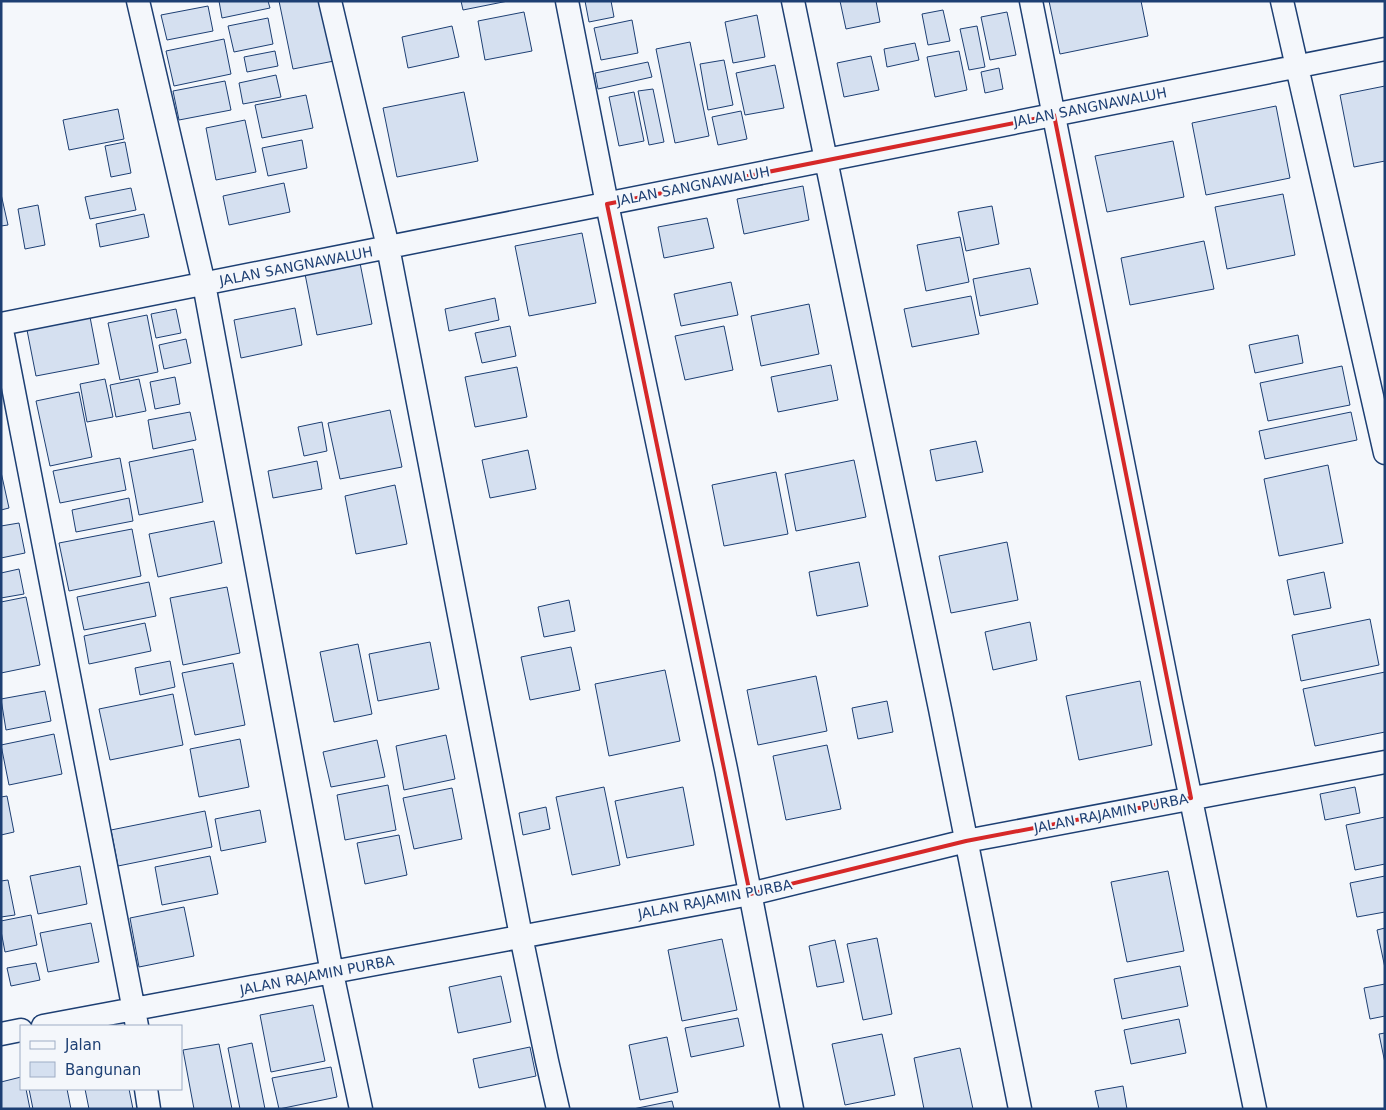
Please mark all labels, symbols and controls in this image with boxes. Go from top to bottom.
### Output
street label: JALAN SANGNAWALUH [1011,84,1168,130]
street label: JALAN SANGNAWALUH [614,163,771,209]
street label: JALAN SANGNAWALUH [217,243,374,289]
street label: JALAN RAJAMIN PURBA [1031,790,1190,836]
street label: JALAN RAJAMIN PURBA [635,876,794,922]
street label: JALAN RAJAMIN PURBA [237,952,396,998]
legend [20,1025,182,1090]
text: Jalan [64,1036,101,1054]
text: Bangunan [65,1061,141,1079]

